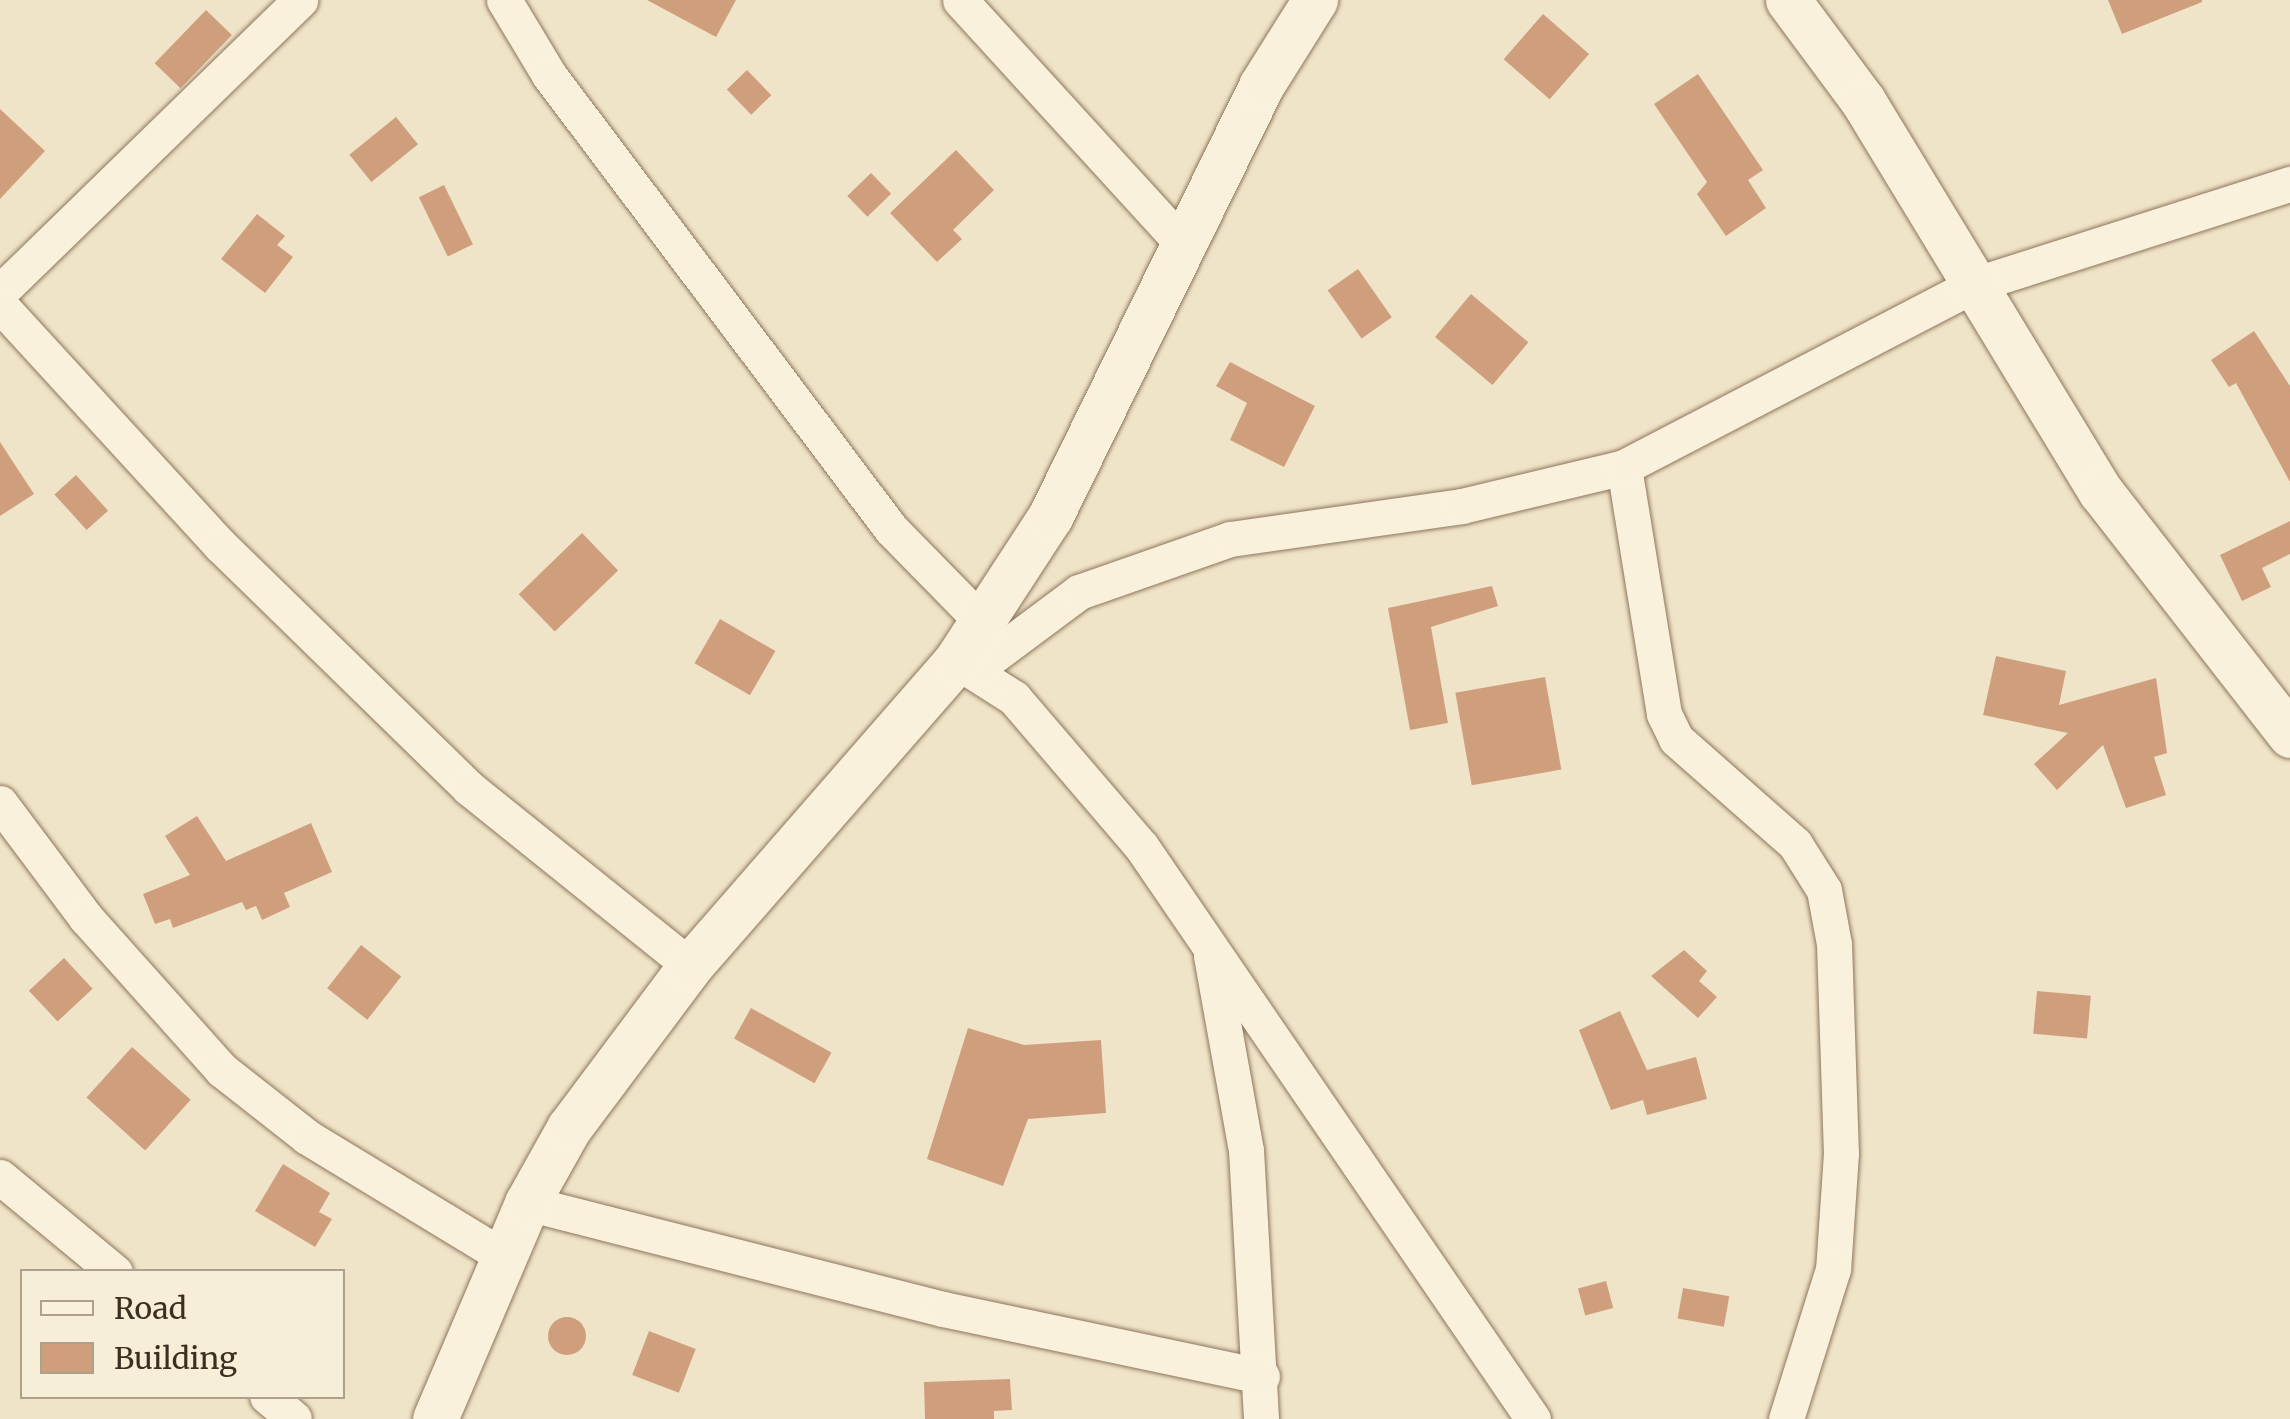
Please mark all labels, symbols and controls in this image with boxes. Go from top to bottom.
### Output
legend [20,1269,345,1399]
text: Road [114,1289,187,1327]
text: Building [114,1339,237,1377]

